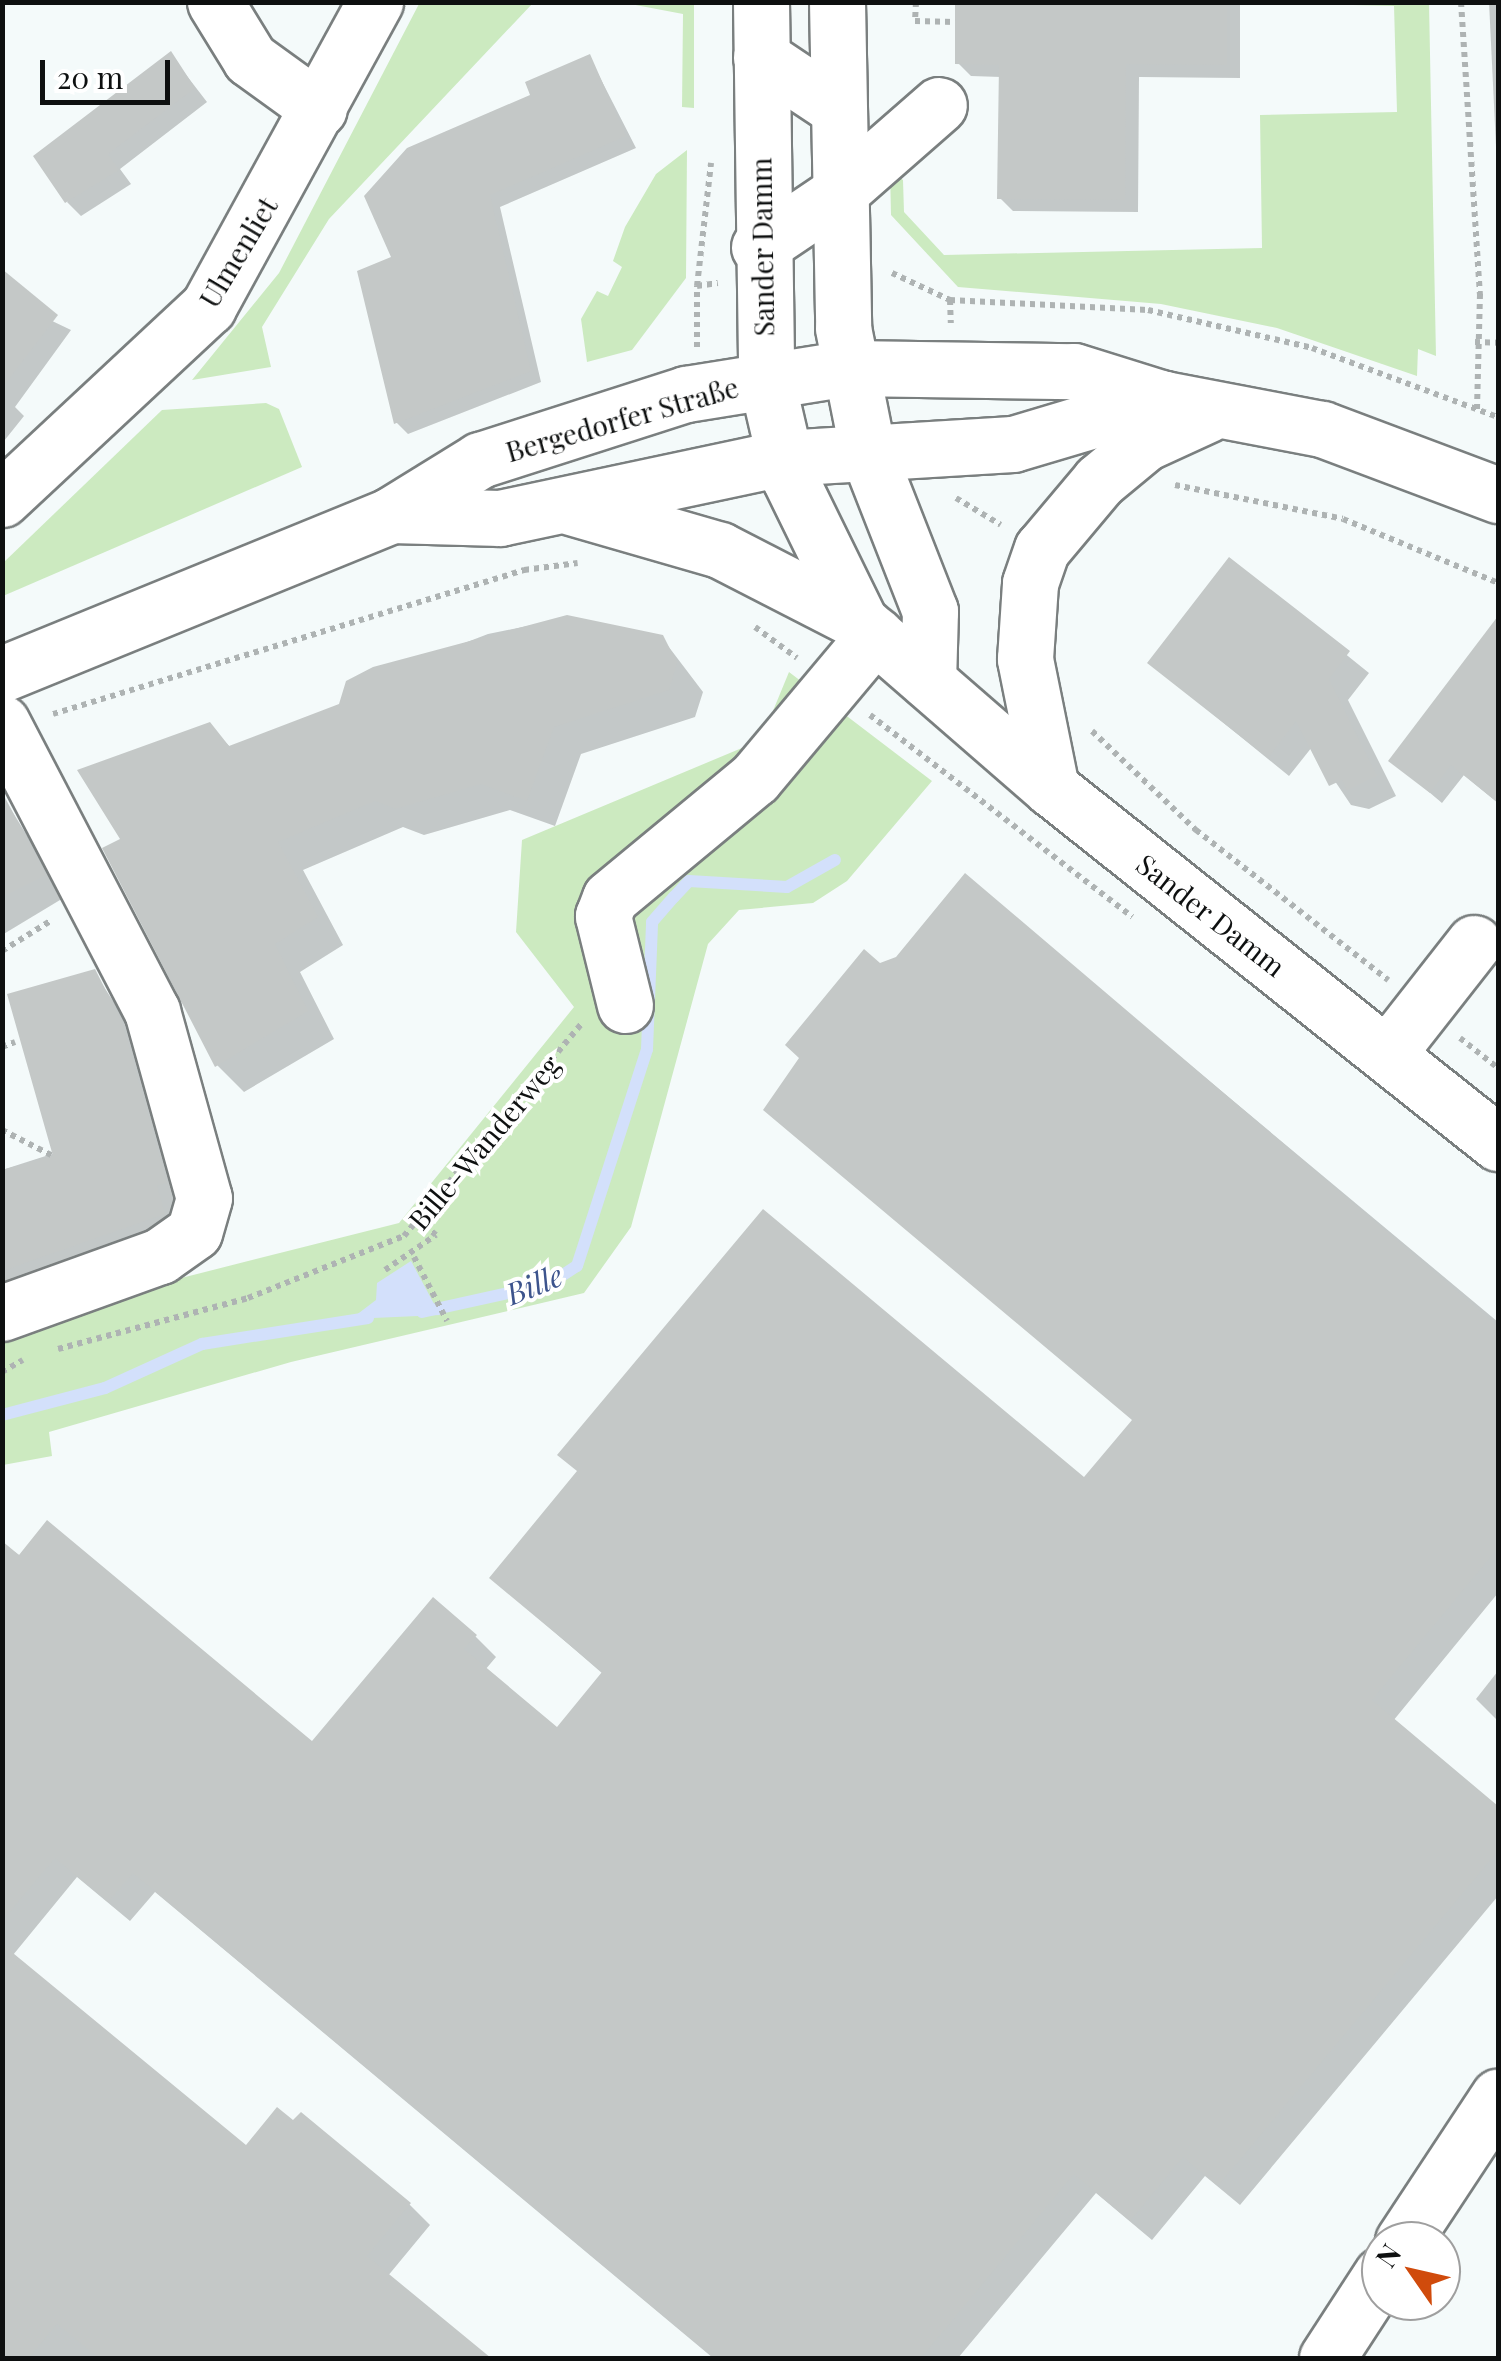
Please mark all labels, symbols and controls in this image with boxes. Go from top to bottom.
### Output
scale bar [45,40,175,102]
text: 20 m [57,57,123,97]
street label: Sander Damm [744,157,780,337]
street label: Ulmenliet [192,191,284,313]
street label: Bergedorfer Straße [501,370,743,468]
street label: Sander Damm [1130,847,1292,983]
street label: Bille-Wanderweg [401,1048,567,1236]
water label: Bille [500,1256,568,1312]
north arrow [1361,2221,1461,2321]
text: N [1366,2236,1408,2274]

